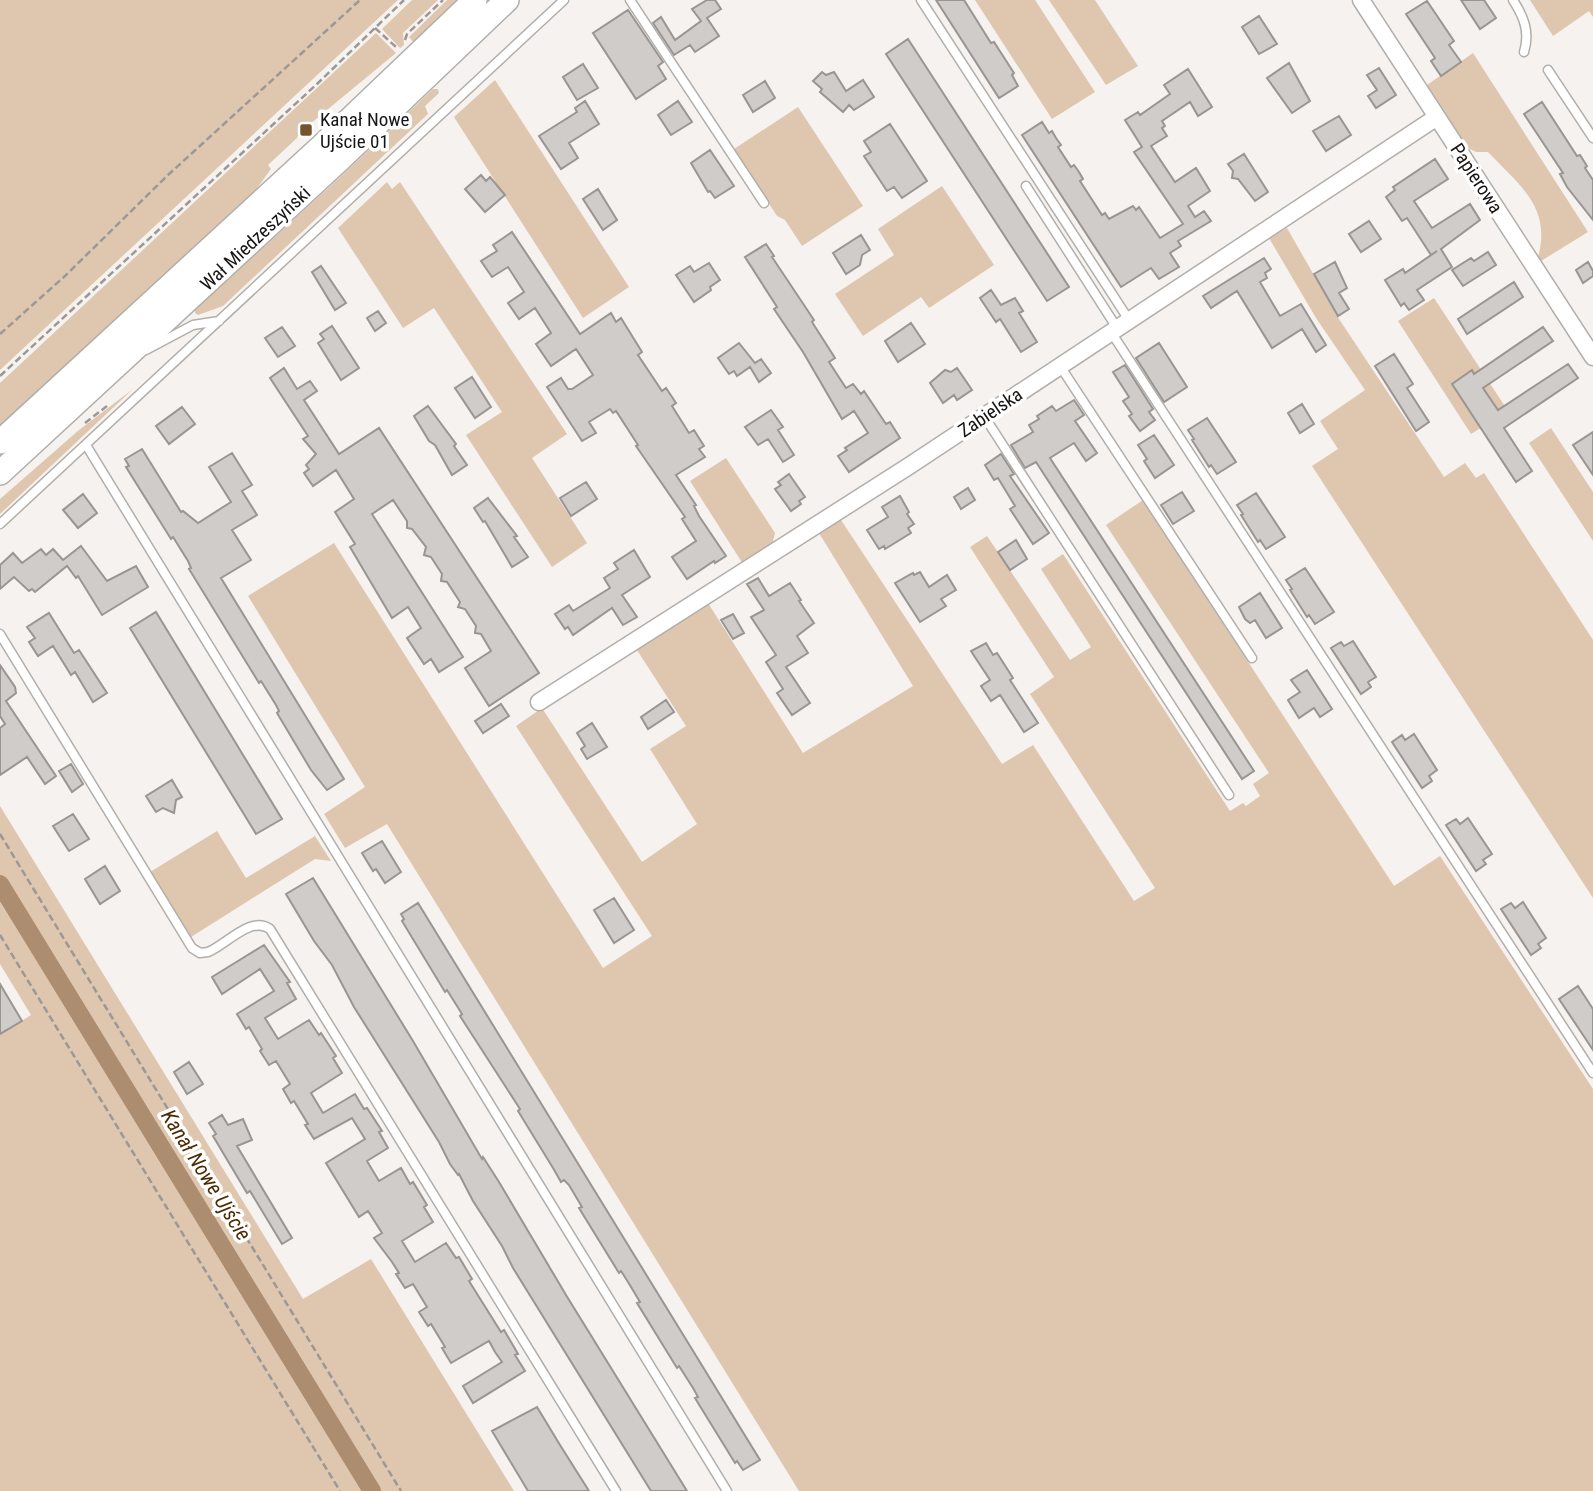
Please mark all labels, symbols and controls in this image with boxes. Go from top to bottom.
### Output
place label: Kanał Nowe Ujście 01 [320,108,410,153]
marker: Kanał Nowe Ujście 01 [298,122,314,138]
street label: Papierowa [1445,139,1508,218]
street label: Wał Miedzeszyński [195,181,315,295]
street label: Zabielska [954,383,1027,442]
water label: Kanał Nowe Ujście [156,1105,256,1245]

